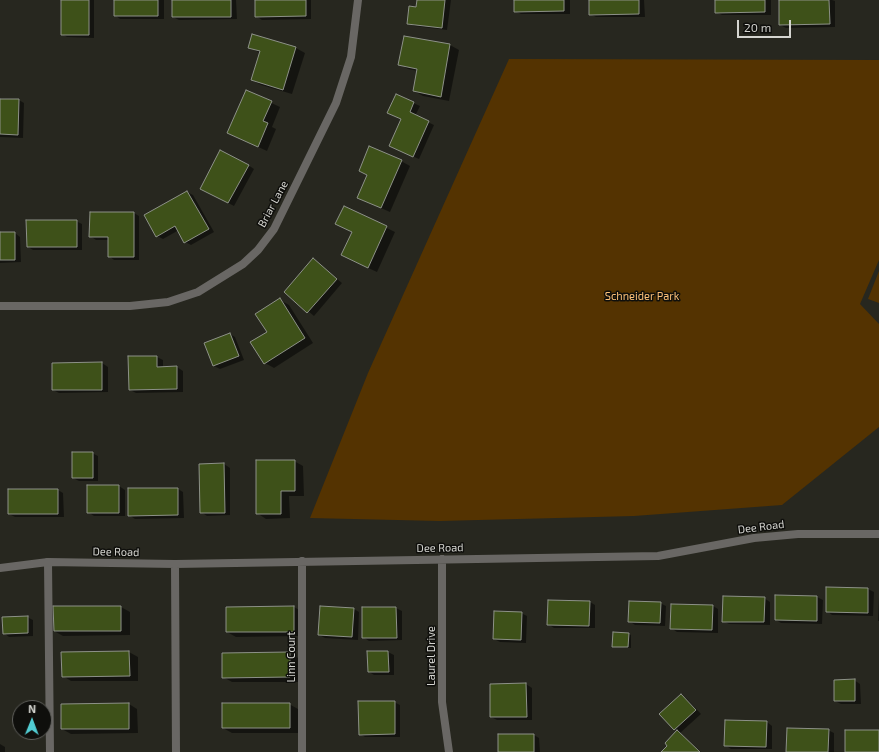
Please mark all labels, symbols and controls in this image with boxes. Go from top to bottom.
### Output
scale bar [739,12,793,38]
text: 20 m [744,20,771,34]
street label: Briar Lane [255,178,291,230]
park label: Schneider Park [605,289,679,303]
street label: Dee Road [737,518,785,536]
street label: Dee Road [416,541,464,555]
street label: Dee Road [92,545,140,559]
street label: Laurel Drive [424,626,438,686]
street label: Linn Court [284,631,298,683]
north arrow [12,700,52,740]
text: N [28,702,36,715]

